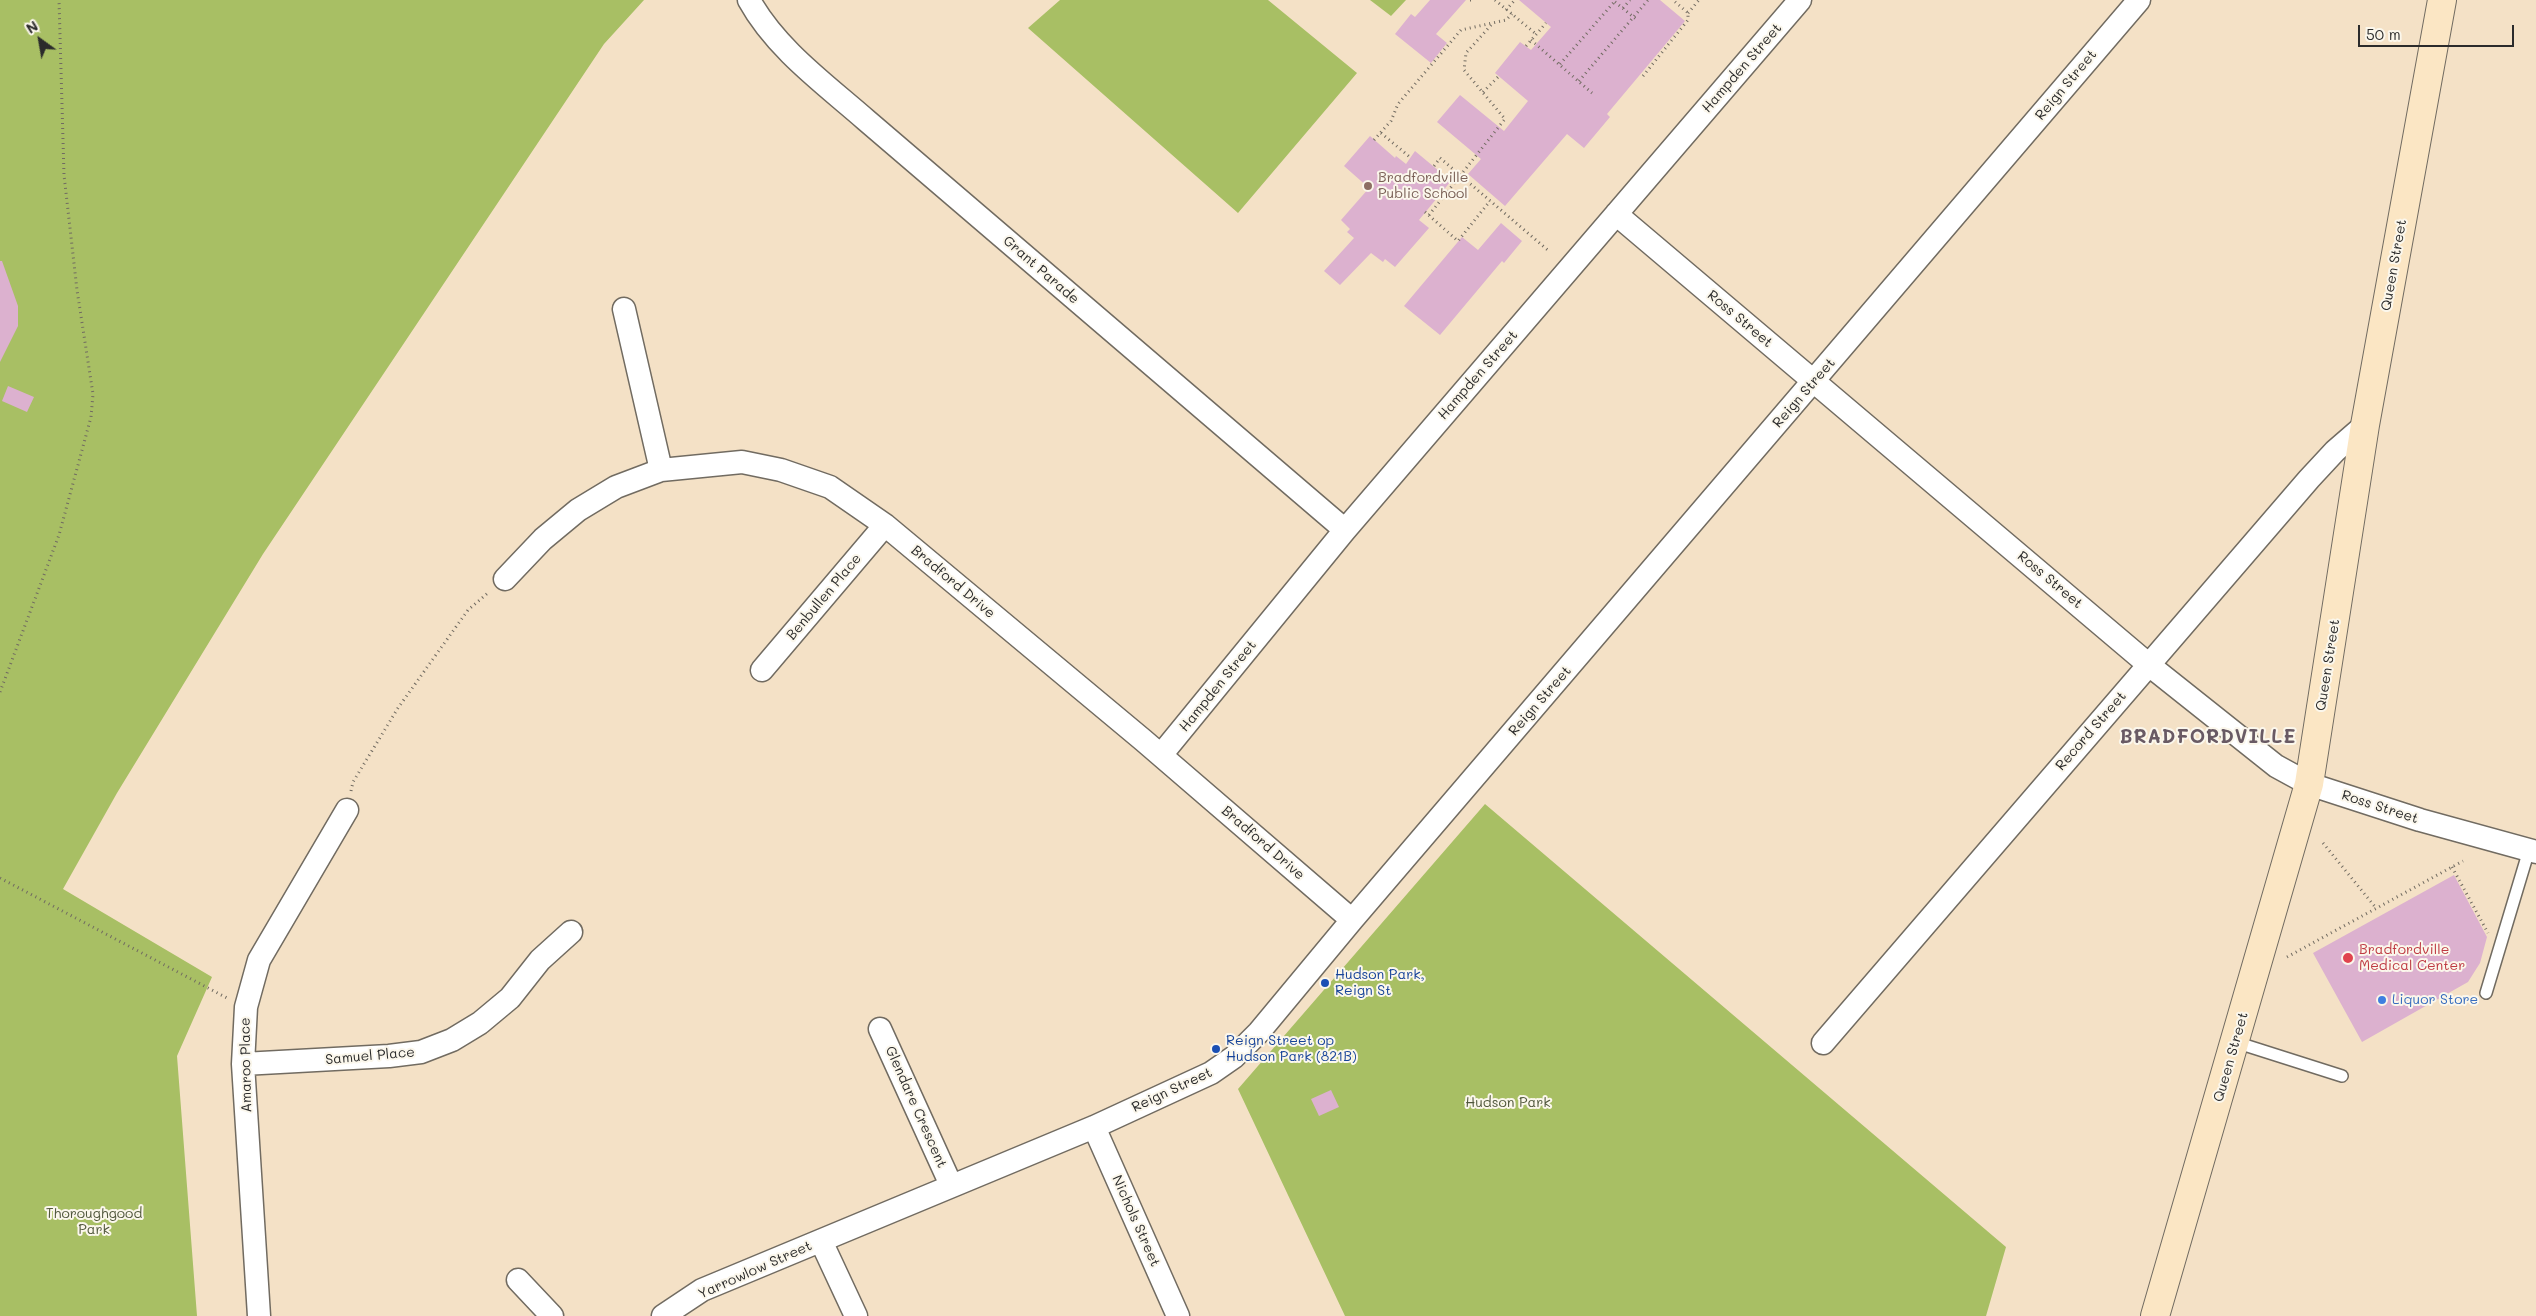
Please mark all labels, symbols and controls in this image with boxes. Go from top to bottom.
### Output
north arrow [15,15,65,65]
scale bar [2361,15,2517,47]
text: N [22,16,41,38]
street label: Hampden Street [1699,20,1785,116]
text: 50 m [2366,24,2401,44]
street label: Reign Street [2032,46,2100,124]
place label: Bradfordville Public School [1378,170,1468,202]
marker: Bradfordville Public School [1362,180,1374,192]
street label: Queen Street [2378,218,2410,312]
street label: Grant Parade [1000,232,1082,308]
street label: Ross Street [1704,287,1776,351]
street label: Hampden Street [1435,327,1521,423]
street label: Reign Street [1769,355,1839,431]
street label: Bradford Drive [908,542,998,622]
street label: Ross Street [2014,548,2086,612]
street label: Benbullen Place [783,550,865,644]
street label: Queen Street [2312,618,2344,712]
street label: Hampden Street [1176,637,1260,735]
street label: Reign Street [1505,663,1575,739]
street label: Record Street [2052,688,2130,774]
district label: BRADFORDVILLE [2118,726,2298,748]
street label: Ross Street [2339,787,2421,827]
street label: Bradford Drive [1218,802,1308,884]
place label: Bradfordville Medical Center [2359,942,2465,974]
marker: Bradfordville Medical Center [2341,951,2355,965]
place label: Hudson Park, Reign St [1335,967,1425,1000]
marker: Hudson Park, Reign St [1319,977,1331,989]
place label: Liquor Store [2392,992,2478,1008]
marker: Liquor Store [2376,994,2388,1006]
street label: Queen Street [2210,1010,2252,1104]
street label: Amaroo Place [237,1017,255,1113]
place label: Reign Street op Hudson Park (821B) [1226,1033,1357,1066]
marker: Reign Street op Hudson Park (821B) [1210,1043,1222,1055]
street label: Samuel Place [325,1044,415,1068]
street label: Glendare Crescent [882,1044,950,1170]
street label: Reign Street [1129,1064,1215,1116]
park label: Hudson Park [1465,1095,1551,1111]
street label: Nichols Street [1108,1173,1164,1269]
park label: Thoroughgood Park [46,1206,142,1238]
street label: Yarrowlow Street [695,1237,815,1303]

